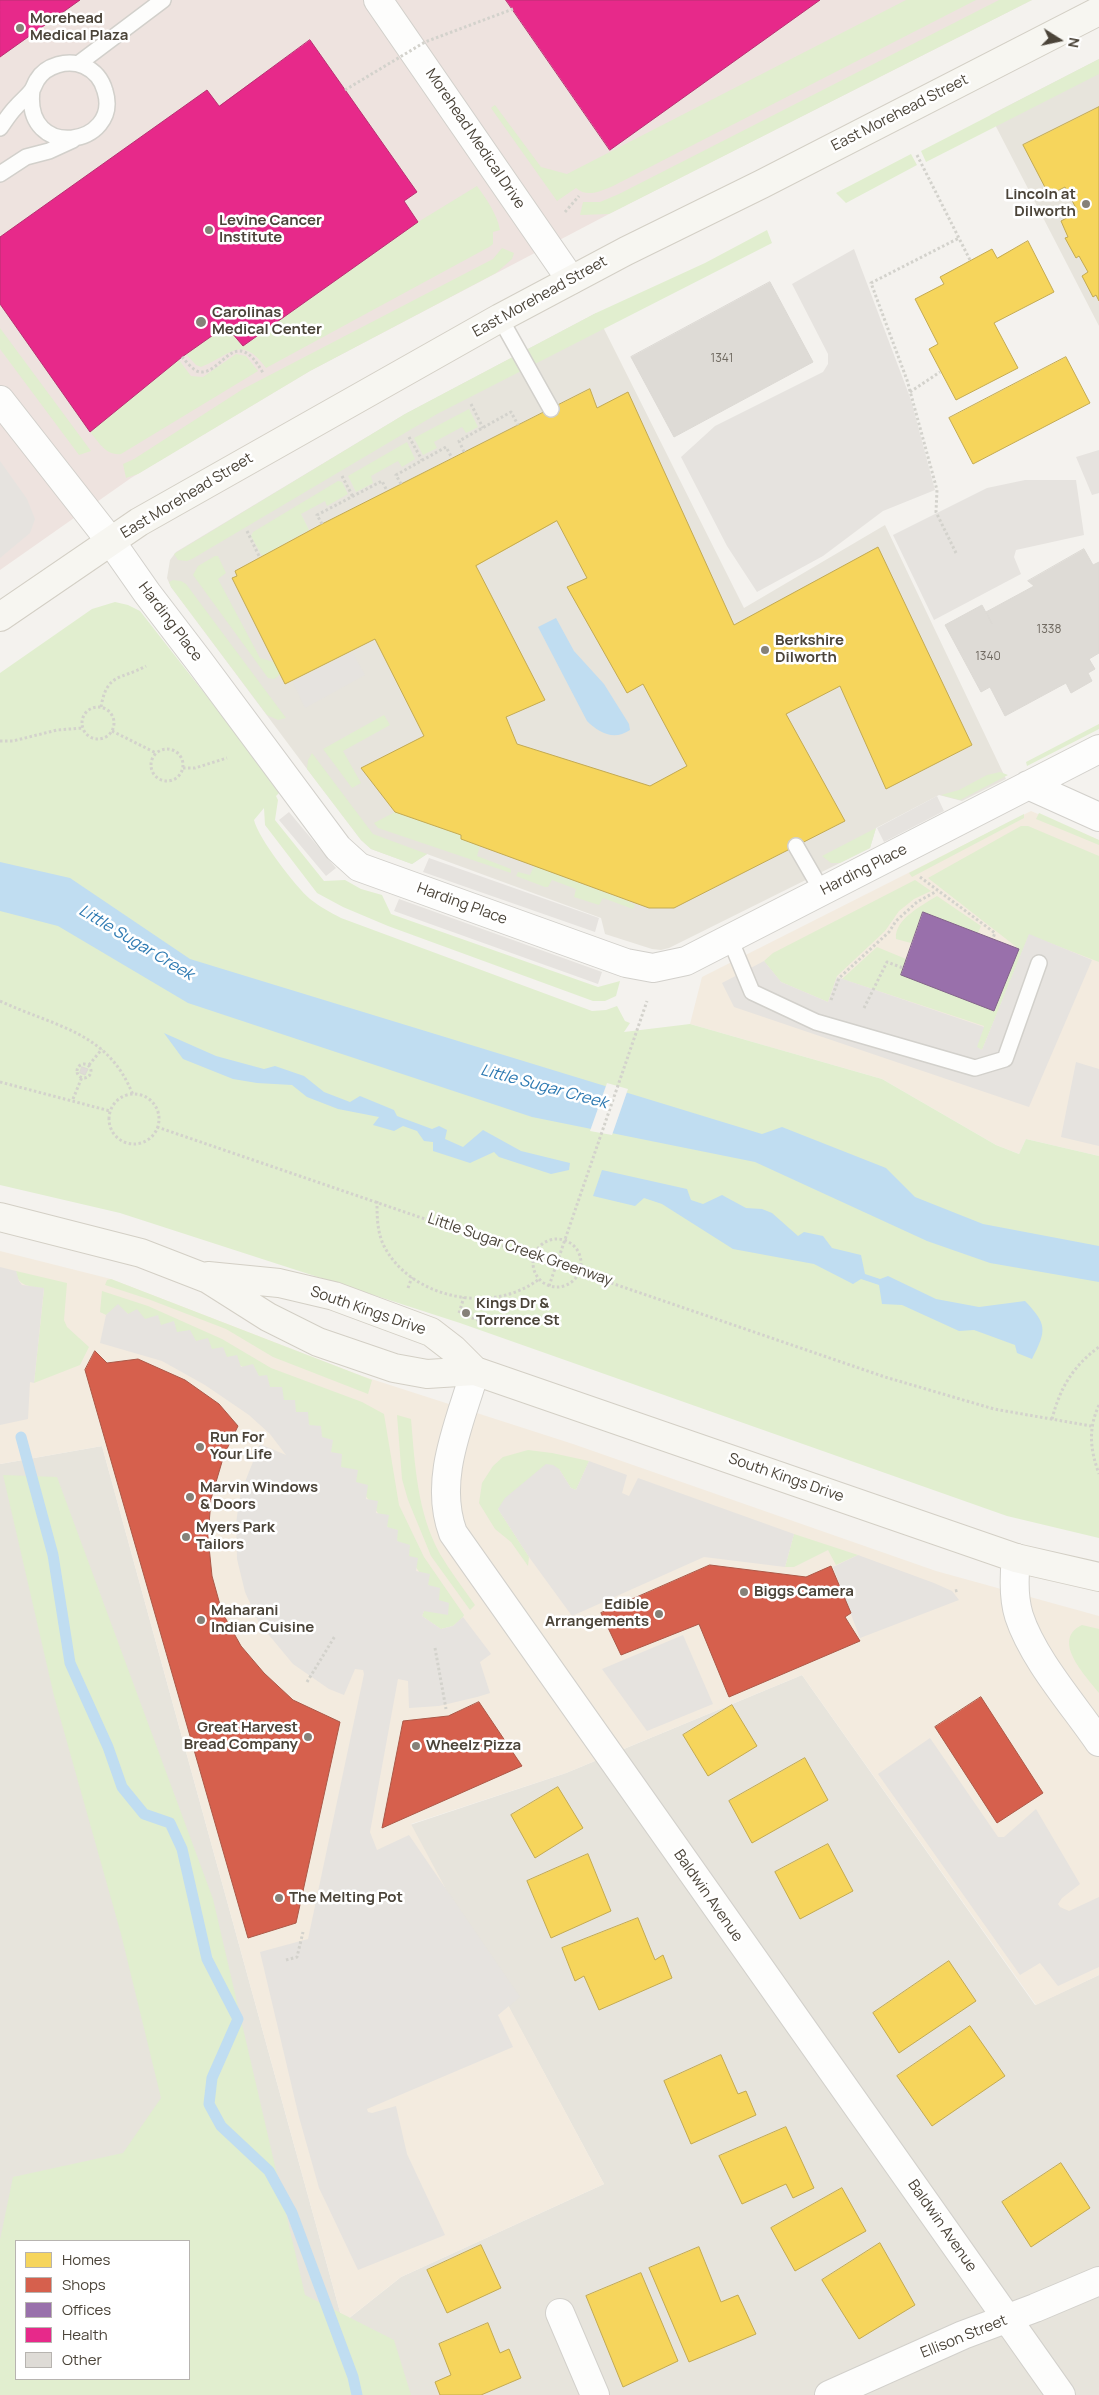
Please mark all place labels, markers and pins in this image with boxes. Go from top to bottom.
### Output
place label: Morehead Medical Plaza [30,10,128,45]
marker: Morehead Medical Plaza [14,22,26,34]
place label: Lincoln at Dilworth [1005,186,1076,221]
marker: Lincoln at Dilworth [1080,198,1092,210]
place label: Levine Cancer Institute [219,212,322,247]
marker: Levine Cancer Institute [203,224,215,236]
place label: Carolinas Medical Center [212,304,322,339]
marker: Carolinas Medical Center [194,315,208,329]
place label: Berkshire Dilworth [775,632,844,667]
marker: Berkshire Dilworth [759,644,771,656]
place label: Kings Dr & Torrence St [476,1295,560,1330]
marker: Kings Dr & Torrence St [460,1307,472,1319]
place label: Run For Your Life [210,1429,272,1464]
marker: Run For Your Life [194,1441,206,1453]
place label: Marvin Windows & Doors [200,1479,318,1514]
marker: Marvin Windows & Doors [184,1491,196,1503]
place label: Myers Park Tailors [196,1519,275,1554]
marker: Myers Park Tailors [180,1531,192,1543]
place label: Biggs Camera [754,1583,854,1601]
marker: Biggs Camera [738,1586,750,1598]
place label: Edible Arrangements [545,1596,649,1631]
place label: Maharani Indian Cuisine [211,1602,314,1637]
marker: Edible Arrangements [653,1608,665,1620]
marker: Maharani Indian Cuisine [195,1614,207,1626]
place label: Great Harvest Bread Company [184,1719,298,1754]
marker: Great Harvest Bread Company [302,1731,314,1743]
place label: Wheelz Pizza [426,1737,521,1755]
marker: Wheelz Pizza [410,1740,422,1752]
place label: The Melting Pot [289,1889,403,1907]
marker: The Melting Pot [273,1892,285,1904]

